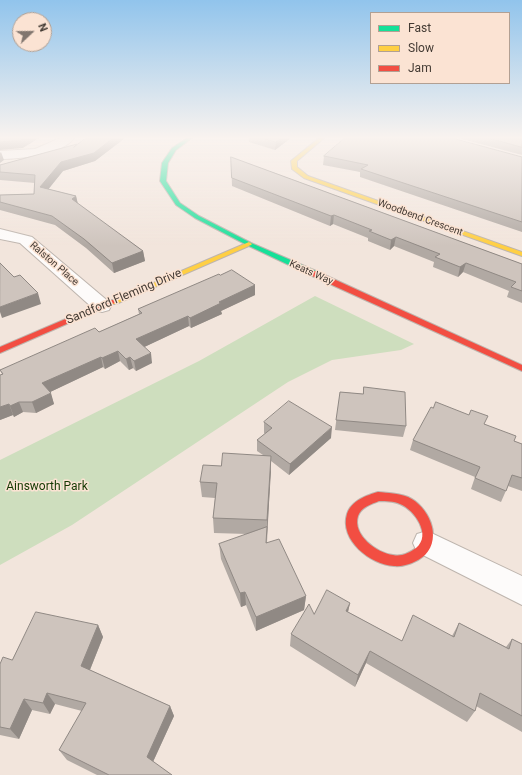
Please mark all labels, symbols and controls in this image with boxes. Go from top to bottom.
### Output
north arrow [12,12,52,52]
legend [370,12,510,84]
text: Fast [408,21,431,35]
text: N [35,22,50,34]
text: Slow [408,41,434,55]
text: Jam [408,61,432,75]
street label: Woodbend Crescent [376,197,464,239]
street label: Ralston Place [27,240,81,288]
street label: Keats Way [287,258,335,288]
street label: Sandford Fleming Drive [64,266,184,328]
park label: Ainsworth Park [6,480,88,494]

